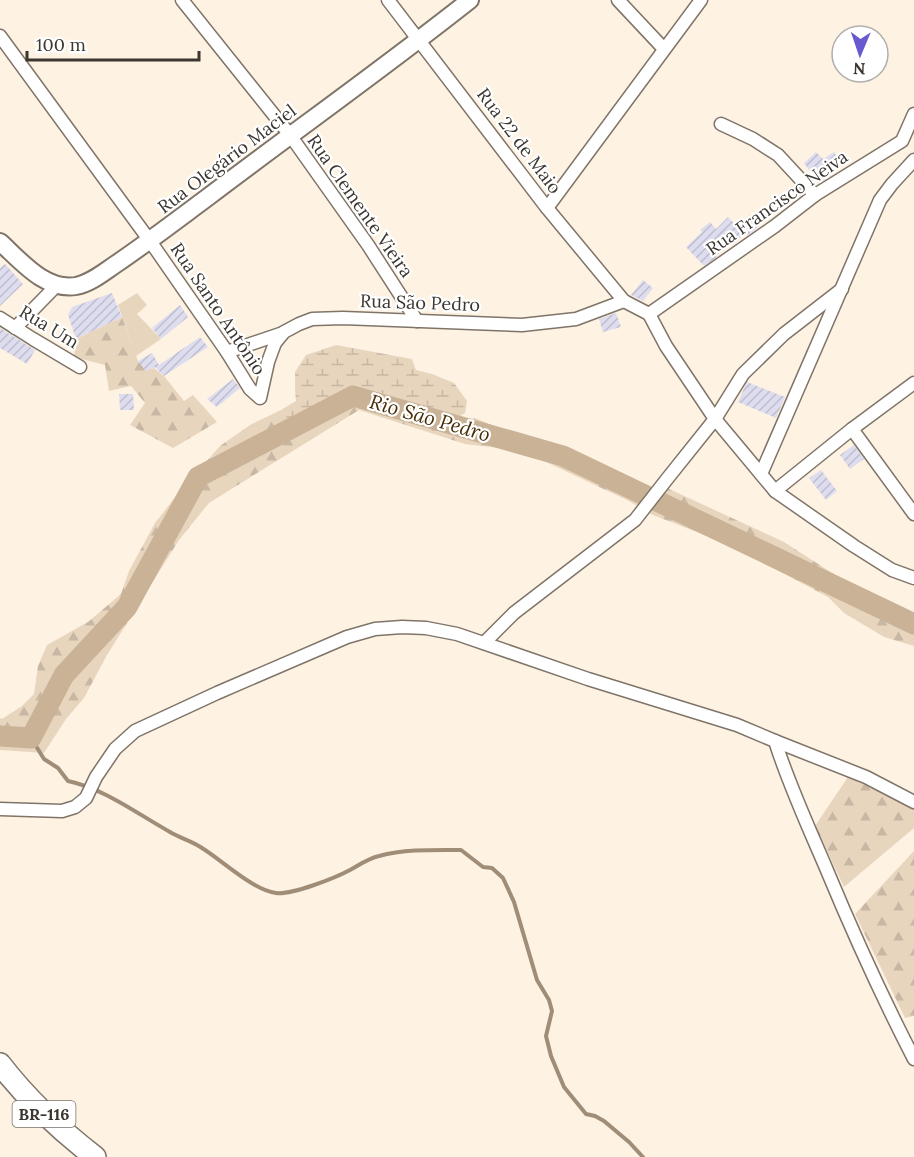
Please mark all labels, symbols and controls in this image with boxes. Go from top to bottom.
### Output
scale bar [27,24,200,62]
north arrow [830,24,890,84]
text: 100 m [36,33,86,56]
text: N [853,59,866,79]
street label: Rua 22 de Maio [472,83,567,198]
street label: Rua Olegário Maciel [153,99,301,218]
street label: Rua Clemente Vieira [302,130,418,282]
street label: Rua Francisco Neiva [701,145,852,260]
street label: Rua Santo Antônio [166,238,271,379]
street label: Rua São Pedro [360,289,480,316]
street label: Rua Um [15,300,83,353]
water label: Rio São Pedro [367,388,493,447]
road number: BR-116 [12,1101,76,1127]

